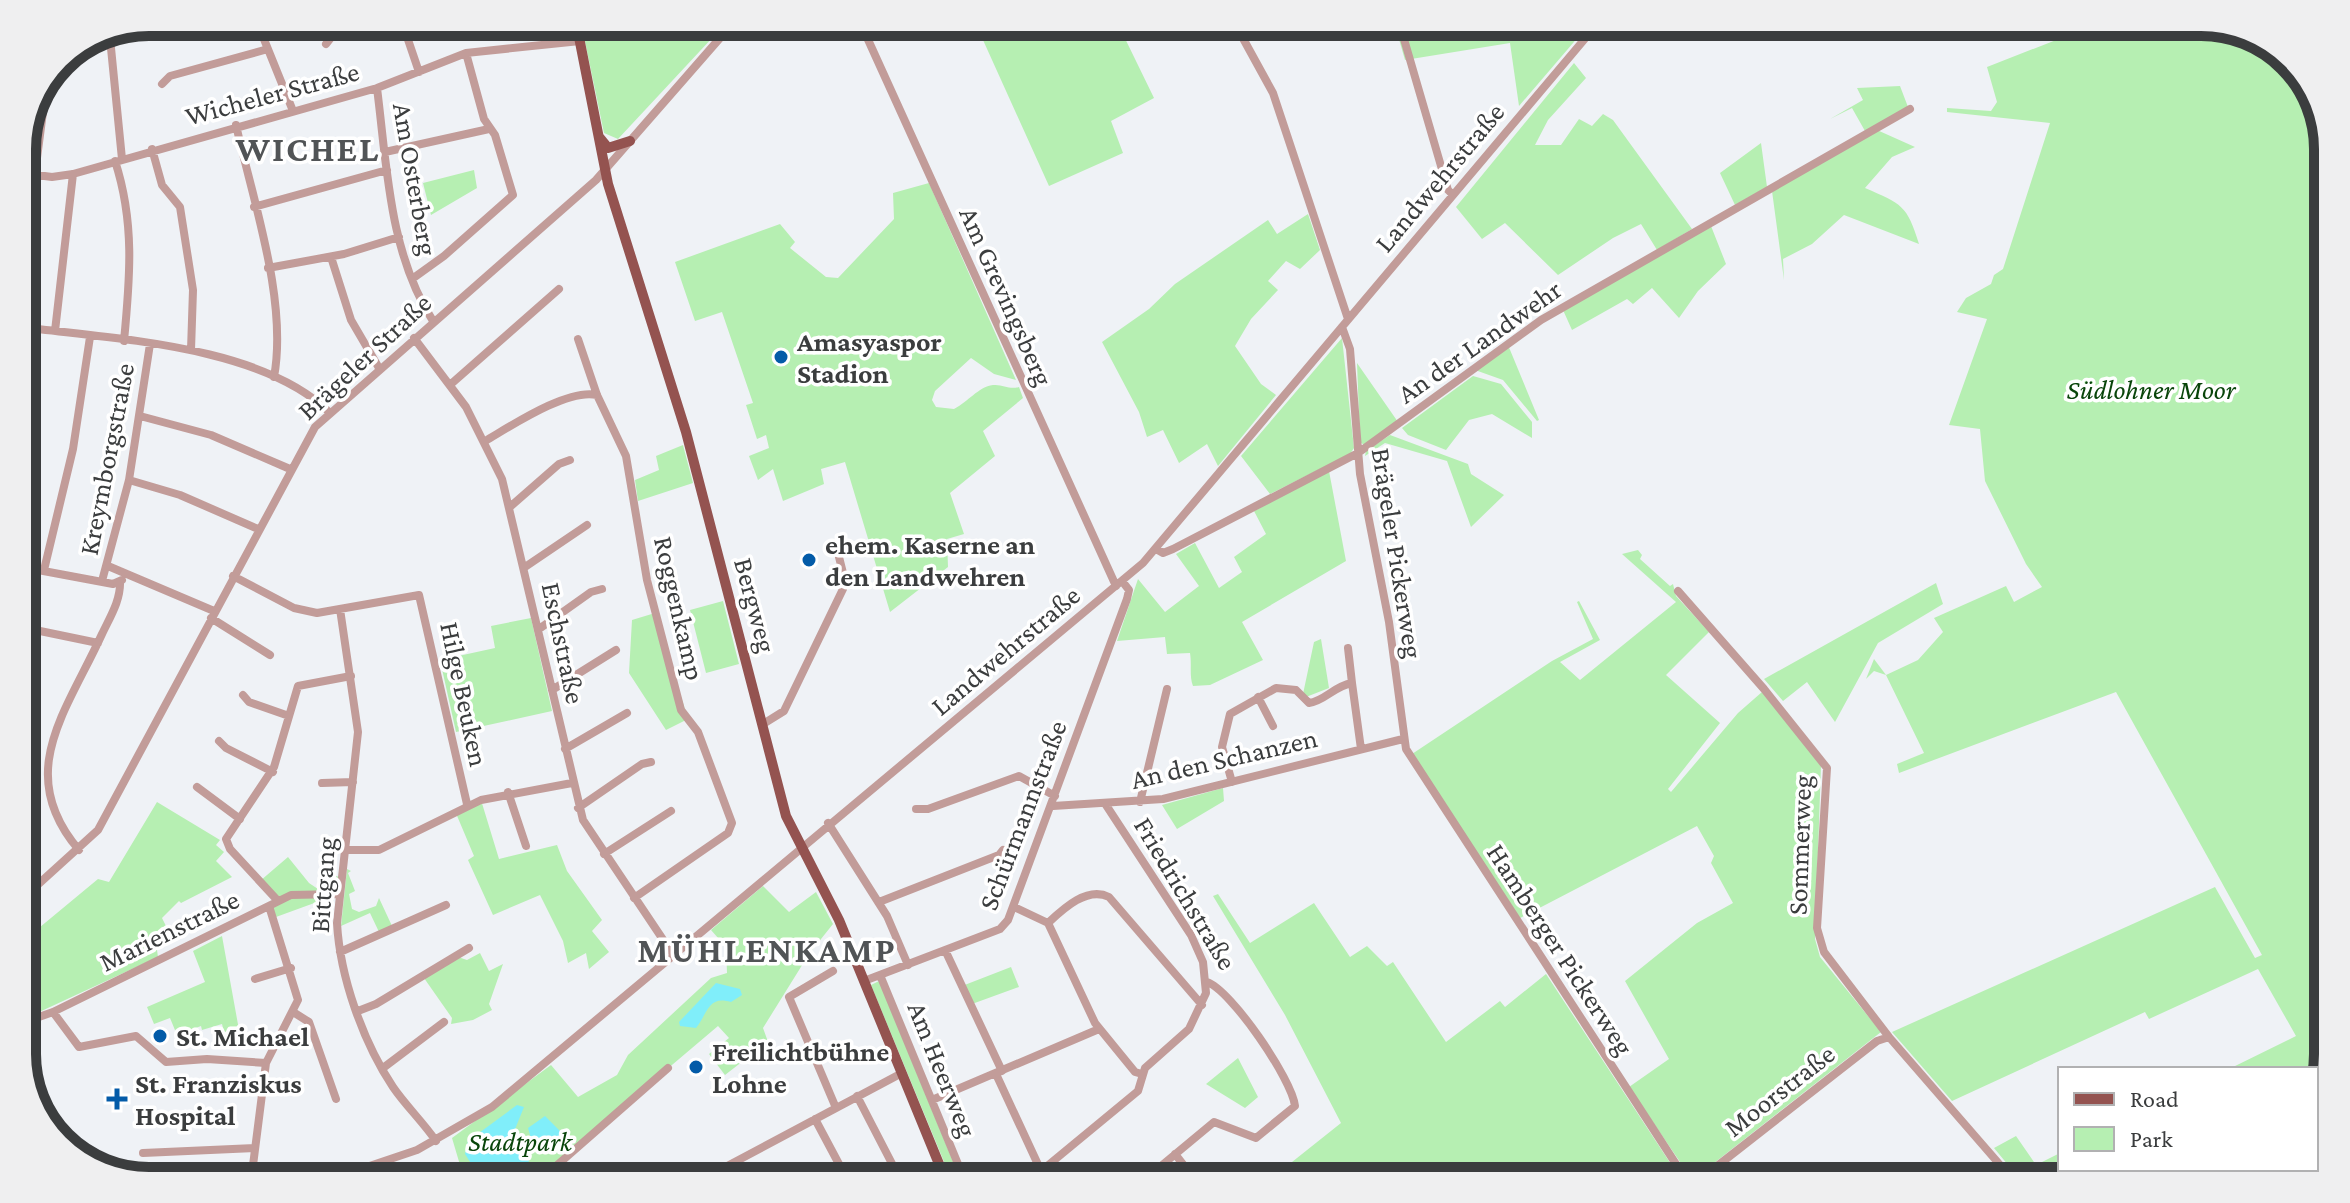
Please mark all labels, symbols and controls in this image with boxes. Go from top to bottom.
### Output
street label: Wicheler Straße [182,55,363,132]
street label: Landwehrstraße [1368,97,1511,258]
street label: Am Osterberg [387,100,444,258]
district label: WICHEL [235,129,380,169]
street label: Am Grevingsberg [953,202,1060,391]
street label: An der Landwehr [1391,273,1567,409]
street label: Brägeler Straße [291,287,437,426]
place label: Amasyaspor Stadion [796,326,942,389]
marker: Amasyaspor Stadion [772,348,790,366]
street label: Kreymborgstraße [73,361,140,558]
park label: Südlohner Moor [2066,374,2237,405]
street label: Brägeler Pickerweg [1366,446,1430,661]
place label: ehem. Kaserne an den Landwehren [825,529,1035,592]
street label: Roggenkamp [648,533,711,683]
marker: ehem. Kaserne an den Landwehren [800,551,818,569]
street label: Bergweg [728,554,783,656]
street label: Landwehrstraße [925,579,1086,722]
street label: Eschstraße [536,580,591,707]
street label: Hilge Beuken [434,619,495,769]
street label: Schürmannstraße [972,716,1073,914]
street label: An den Schanzen [1128,722,1320,795]
street label: Sommerweg [1782,774,1817,916]
street label: Friedrichstraße [1128,811,1243,975]
street label: Bittgang [304,836,341,934]
street label: Hamberger Pickerweg [1481,838,1641,1061]
street label: Marienstraße [94,883,244,978]
district label: MÜHLENKAMP [637,930,897,970]
street label: Am Heerweg [901,997,984,1142]
place label: St. Michael [176,1021,309,1052]
marker: St. Michael [151,1027,169,1045]
place label: Freilichtbühne Lohne [712,1036,889,1099]
street label: Moorstraße [1718,1038,1841,1143]
marker: Freilichtbühne Lohne [687,1058,705,1076]
legend [2058,1067,2318,1171]
place label: St. Franziskus Hospital [135,1068,302,1131]
text: Road [2130,1085,2179,1112]
marker: St. Franziskus Hospital [106,1088,128,1110]
text: Park [2130,1125,2173,1152]
park label: Stadtpark [468,1126,574,1157]

